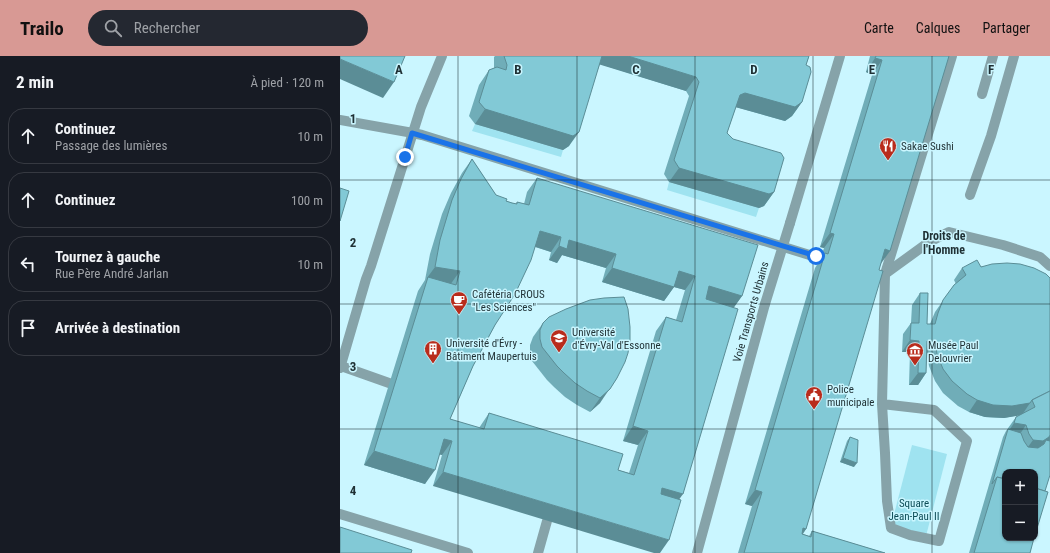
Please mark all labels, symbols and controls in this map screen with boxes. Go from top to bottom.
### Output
search box [88,10,368,46]
text: Trailo [20,17,64,40]
icon: search [102,17,124,39]
text: Rechercher [134,19,200,37]
text: Carte [864,20,894,36]
text: Calques [916,20,960,36]
text: Partager [982,20,1030,36]
text: A [395,62,403,77]
text: B [514,62,522,77]
text: C [632,62,640,77]
text: D [750,62,758,77]
text: E [869,62,876,77]
text: F [988,62,994,77]
text: 2 min [16,72,54,92]
text: À pied · 120 m [250,75,324,90]
text: 1 [350,111,356,126]
text: Continuez [55,120,116,138]
icon: ahead [17,125,39,147]
text: 10 m [297,129,323,144]
restaurant icon: Sakae Sushi [878,136,898,161]
text: Passage des lumières [55,138,167,153]
place label: Sakae Sushi [901,140,954,153]
route end [396,148,414,166]
icon: ahead [17,189,39,211]
text: Continuez [55,191,116,209]
text: 100 m [291,193,323,208]
district label: Droits de l'Homme [922,229,966,257]
text: 2 [350,235,357,250]
route start [807,247,825,265]
text: Tournez à gauche [55,248,160,266]
icon: left [17,253,39,275]
text: 10 m [297,257,323,272]
street label: Voie Transports Urbains [730,260,772,364]
text: Rue Père André Jarlan [55,266,169,281]
place label: Cafétéria CROUS "Les Sciences" [472,288,545,314]
cafe icon: Cafétéria CROUS "Les Sciences" [449,290,469,315]
icon: arrive [17,317,39,339]
text: Arrivée à destination [55,319,180,337]
place label: Université d'Évry-Val d'Essonne [572,326,661,352]
school or university icon: Université d'Évry-Val d'Essonne [549,328,569,353]
place label: Université d'Évry - Bâtiment Maupertuis [446,337,537,363]
building icon: Université d'Évry - Bâtiment Maupertuis [423,339,443,364]
place label: Musée Paul Delouvrier [928,339,979,365]
museum icon: Musée Paul Delouvrier [905,341,925,366]
text: 3 [350,359,356,374]
place label: Police municipale [827,383,874,409]
public building icon: Police municipale [804,385,824,410]
map controls [1002,469,1038,541]
button: + [1002,469,1038,505]
text: 4 [350,483,357,498]
park label: Square Jean-Paul II [889,497,939,523]
button: − [1002,505,1038,541]

